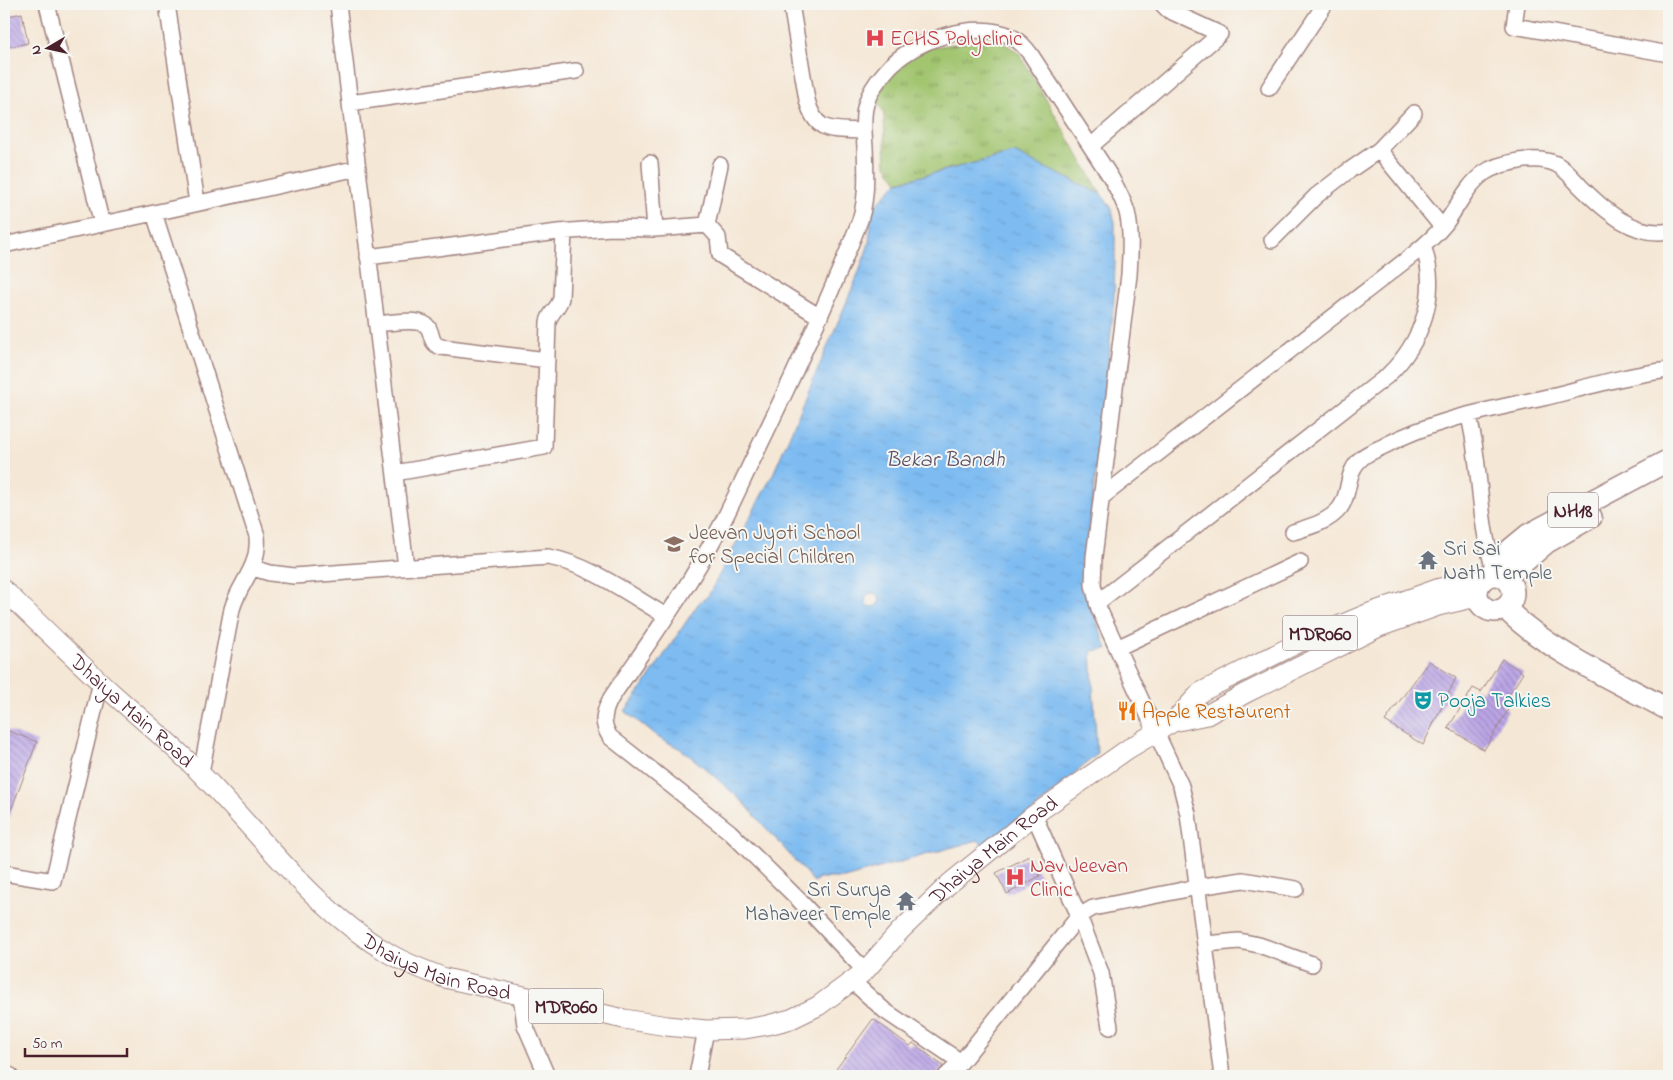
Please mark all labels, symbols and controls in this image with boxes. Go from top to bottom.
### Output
north arrow [22,22,72,72]
place label: ECHS Polyclinic [890,25,1023,57]
hospital icon: ECHS Polyclinic [864,27,886,49]
text: N [26,43,48,56]
water label: Bekar Bandh [886,445,1005,477]
road number: NH18 [1548,492,1598,528]
place label: Jeevan Jyoti School for Special Children [689,519,860,573]
school or university icon: Jeevan Jyoti School for Special Children [663,533,685,555]
place label: Sri Sai Nath Temple [1443,535,1553,589]
temple icon: Sri Sai Nath Temple [1417,549,1439,571]
road number: MDR060 [1282,616,1358,650]
street label: Dhaiya Main Road [62,647,200,776]
place label: Pooja Talkies [1438,687,1551,717]
theatre icon: Pooja Talkies [1412,689,1434,711]
place label: Apple Restaurent [1142,698,1291,728]
restaurant icon: Apple Restaurent [1116,700,1138,722]
street label: Dhaiya Main Road [923,790,1065,913]
place label: Nav Jeevan Clinic [1030,852,1128,906]
hospital icon: Nav Jeevan Clinic [1004,866,1026,888]
place label: Sri Surya Mahaveer Temple [745,876,892,930]
temple icon: Sri Surya Mahaveer Temple [895,890,917,912]
street label: Dhaiya Main Road [354,926,514,1010]
road number: MDR060 [528,988,604,1024]
scale bar [25,1025,128,1057]
text: 50 m [32,1033,63,1055]

